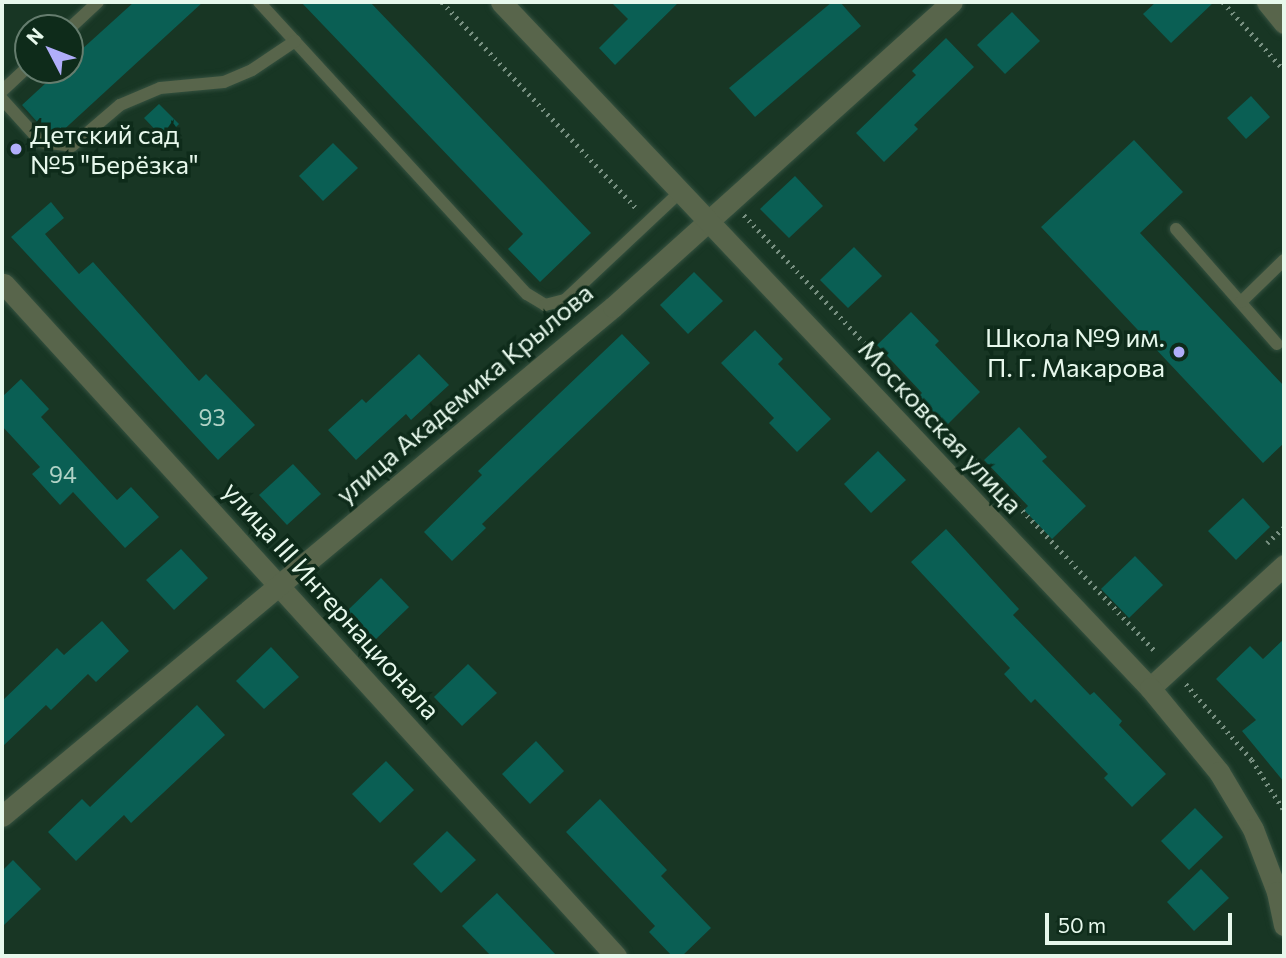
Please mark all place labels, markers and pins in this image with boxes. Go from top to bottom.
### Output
place label: Детский сад №5 "Берёзка" [30,118,199,180]
marker: Детский сад №5 "Берёзка" [8,141,24,157]
place label: Школа №9 им. П. Г. Макарова [985,321,1165,382]
marker: Школа №9 им. П. Г. Макарова [1171,344,1187,360]

